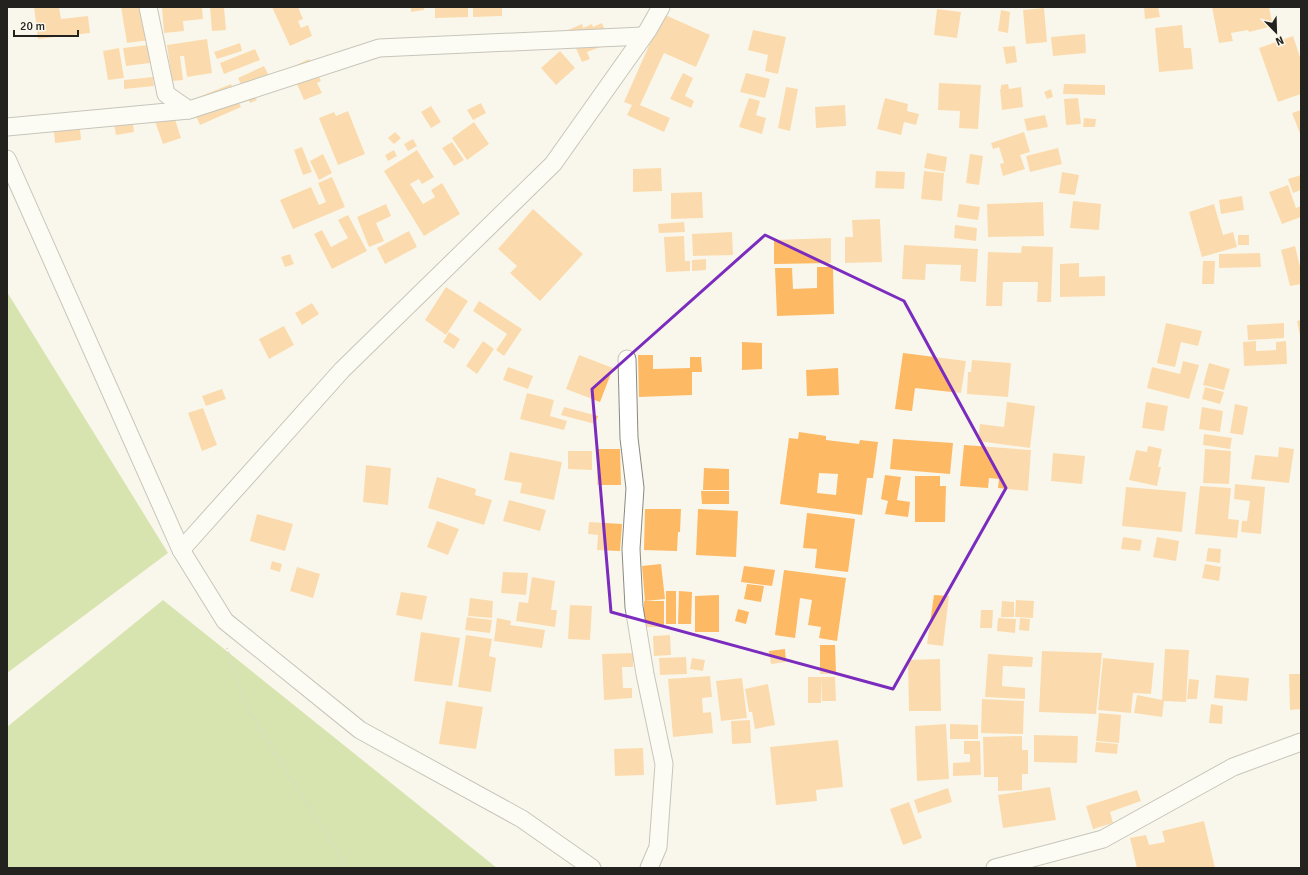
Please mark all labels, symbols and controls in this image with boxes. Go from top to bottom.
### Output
scale bar [14,12,78,38]
north arrow [1256,12,1296,52]
text: 20 m [20,19,45,34]
text: N [1274,33,1286,48]

